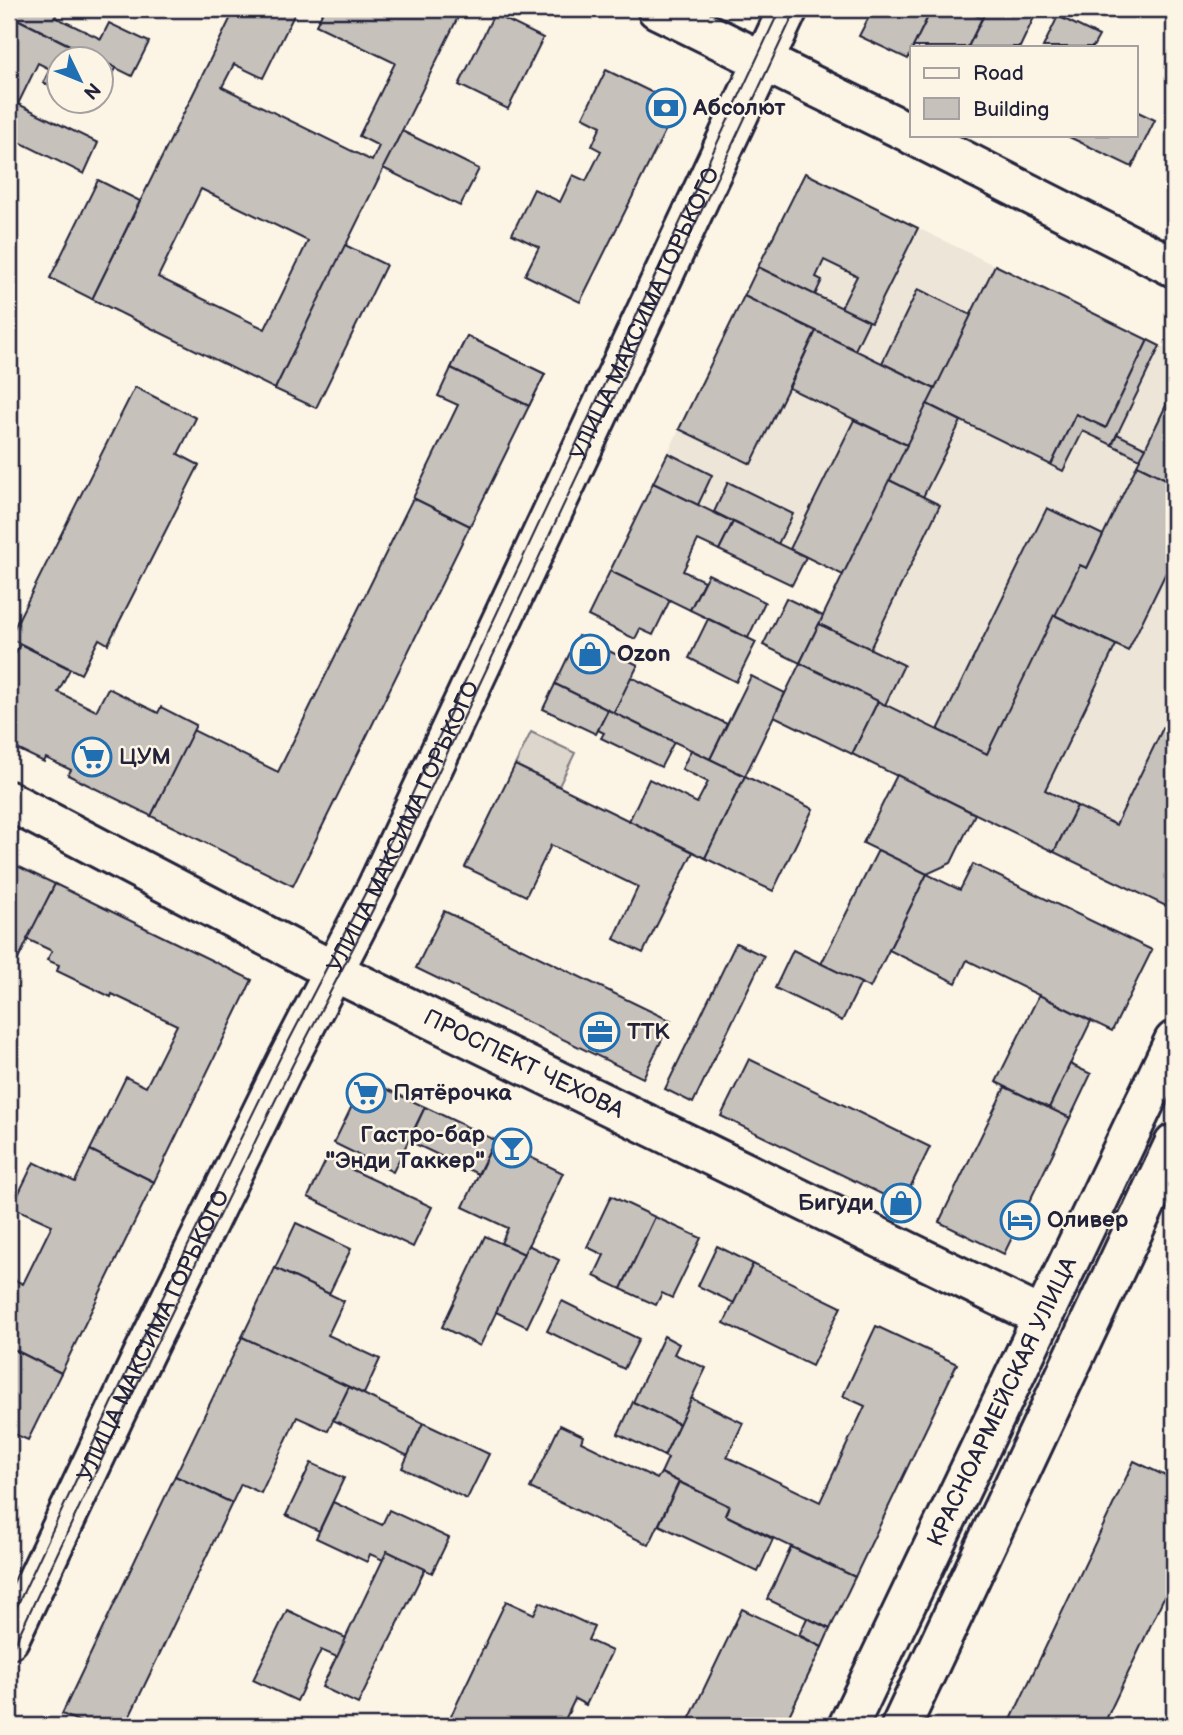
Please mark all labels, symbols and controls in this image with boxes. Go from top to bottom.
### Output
north arrow [46,46,116,116]
legend [910,46,1138,136]
text: Road [973,61,1024,86]
text: N [78,78,105,104]
bank icon: Абсолют [645,87,687,129]
place label: Абсолют [692,94,785,122]
text: Building [973,97,1049,122]
street label: УЛИЦА МАКСИМА ГОРЬКОГО [565,163,726,465]
shop icon: Ozon [569,633,611,675]
place label: Ozon [617,640,671,668]
street label: УЛИЦА МАКСИМА ГОРЬКОГО [321,676,486,978]
supermarket icon: ЦУМ [71,736,113,778]
place label: ЦУМ [119,743,171,771]
street label: ПРОСПЕКТ ЧЕХОВА [419,1003,628,1125]
office icon: ТТК [579,1011,621,1053]
place label: ТТК [627,1018,670,1046]
supermarket icon: Пятёрочка [345,1072,387,1114]
place label: Пятёрочка [393,1079,512,1107]
place label: Гастро-бар "Энди Таккер" [325,1121,485,1175]
bar icon: Гастро-бар "Энди Таккер" [491,1127,533,1169]
shop icon: Бигуди [880,1182,922,1224]
street label: УЛИЦА МАКСИМА ГОРЬКОГО [71,1185,236,1486]
place label: Бигуди [798,1189,874,1217]
hotel icon: Оливер [999,1199,1041,1241]
place label: Оливер [1047,1206,1129,1234]
street label: КРАСНОАРМЕЙСКАЯ УЛИЦА [921,1253,1083,1551]

